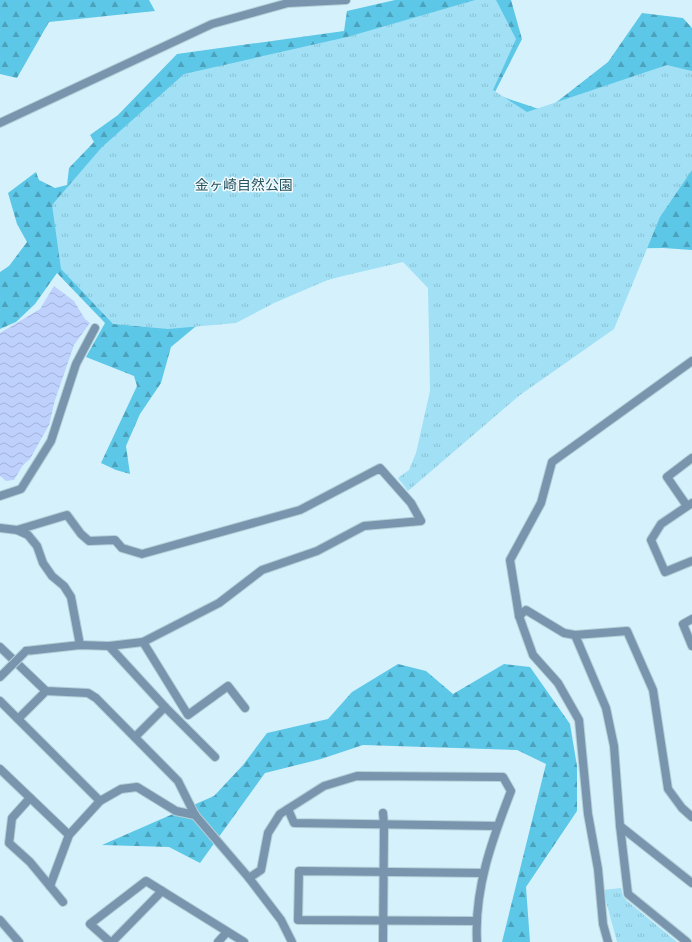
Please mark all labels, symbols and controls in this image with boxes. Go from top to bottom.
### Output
park label: 金ヶ崎自然公園 [195,176,293,194]

